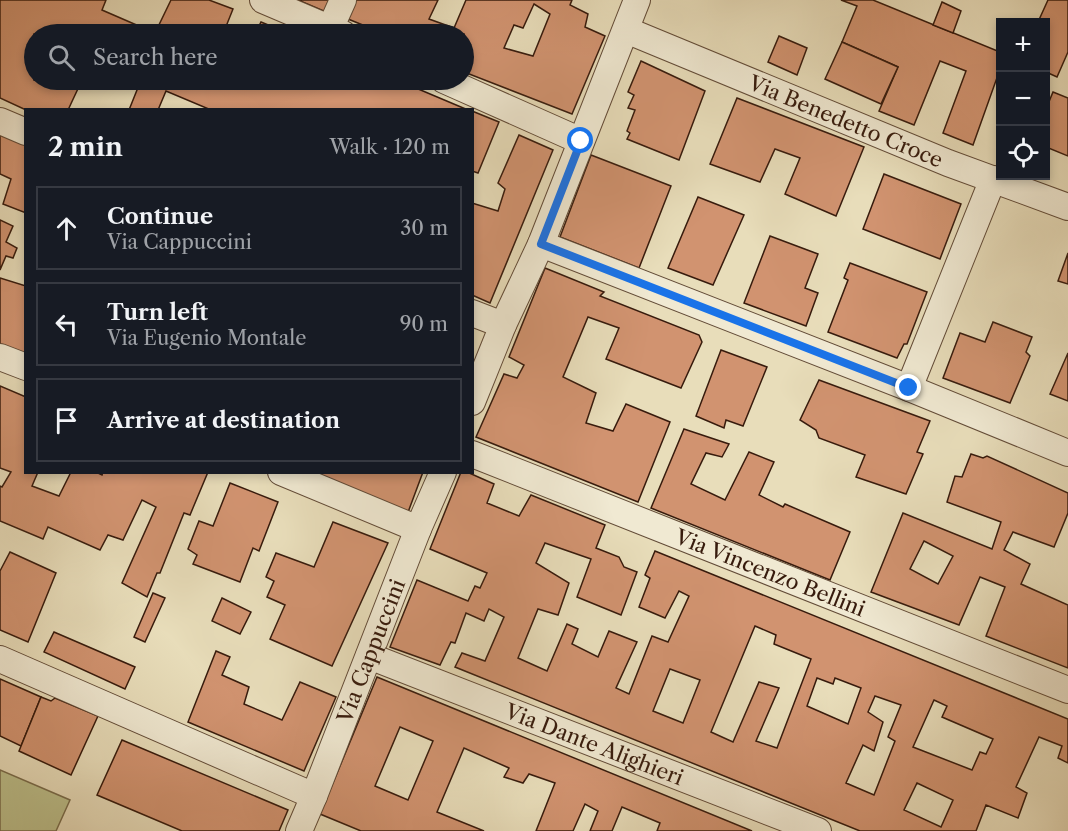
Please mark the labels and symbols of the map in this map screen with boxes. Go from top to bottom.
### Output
street label: Via Benedetto Croce [744,69,947,172]
route start [567,127,593,153]
route end [895,374,921,400]
street label: Via Vincenzo Bellini [671,523,869,621]
street label: Via Cappuccini [331,575,410,727]
street label: Via Dante Alighieri [501,698,687,790]

